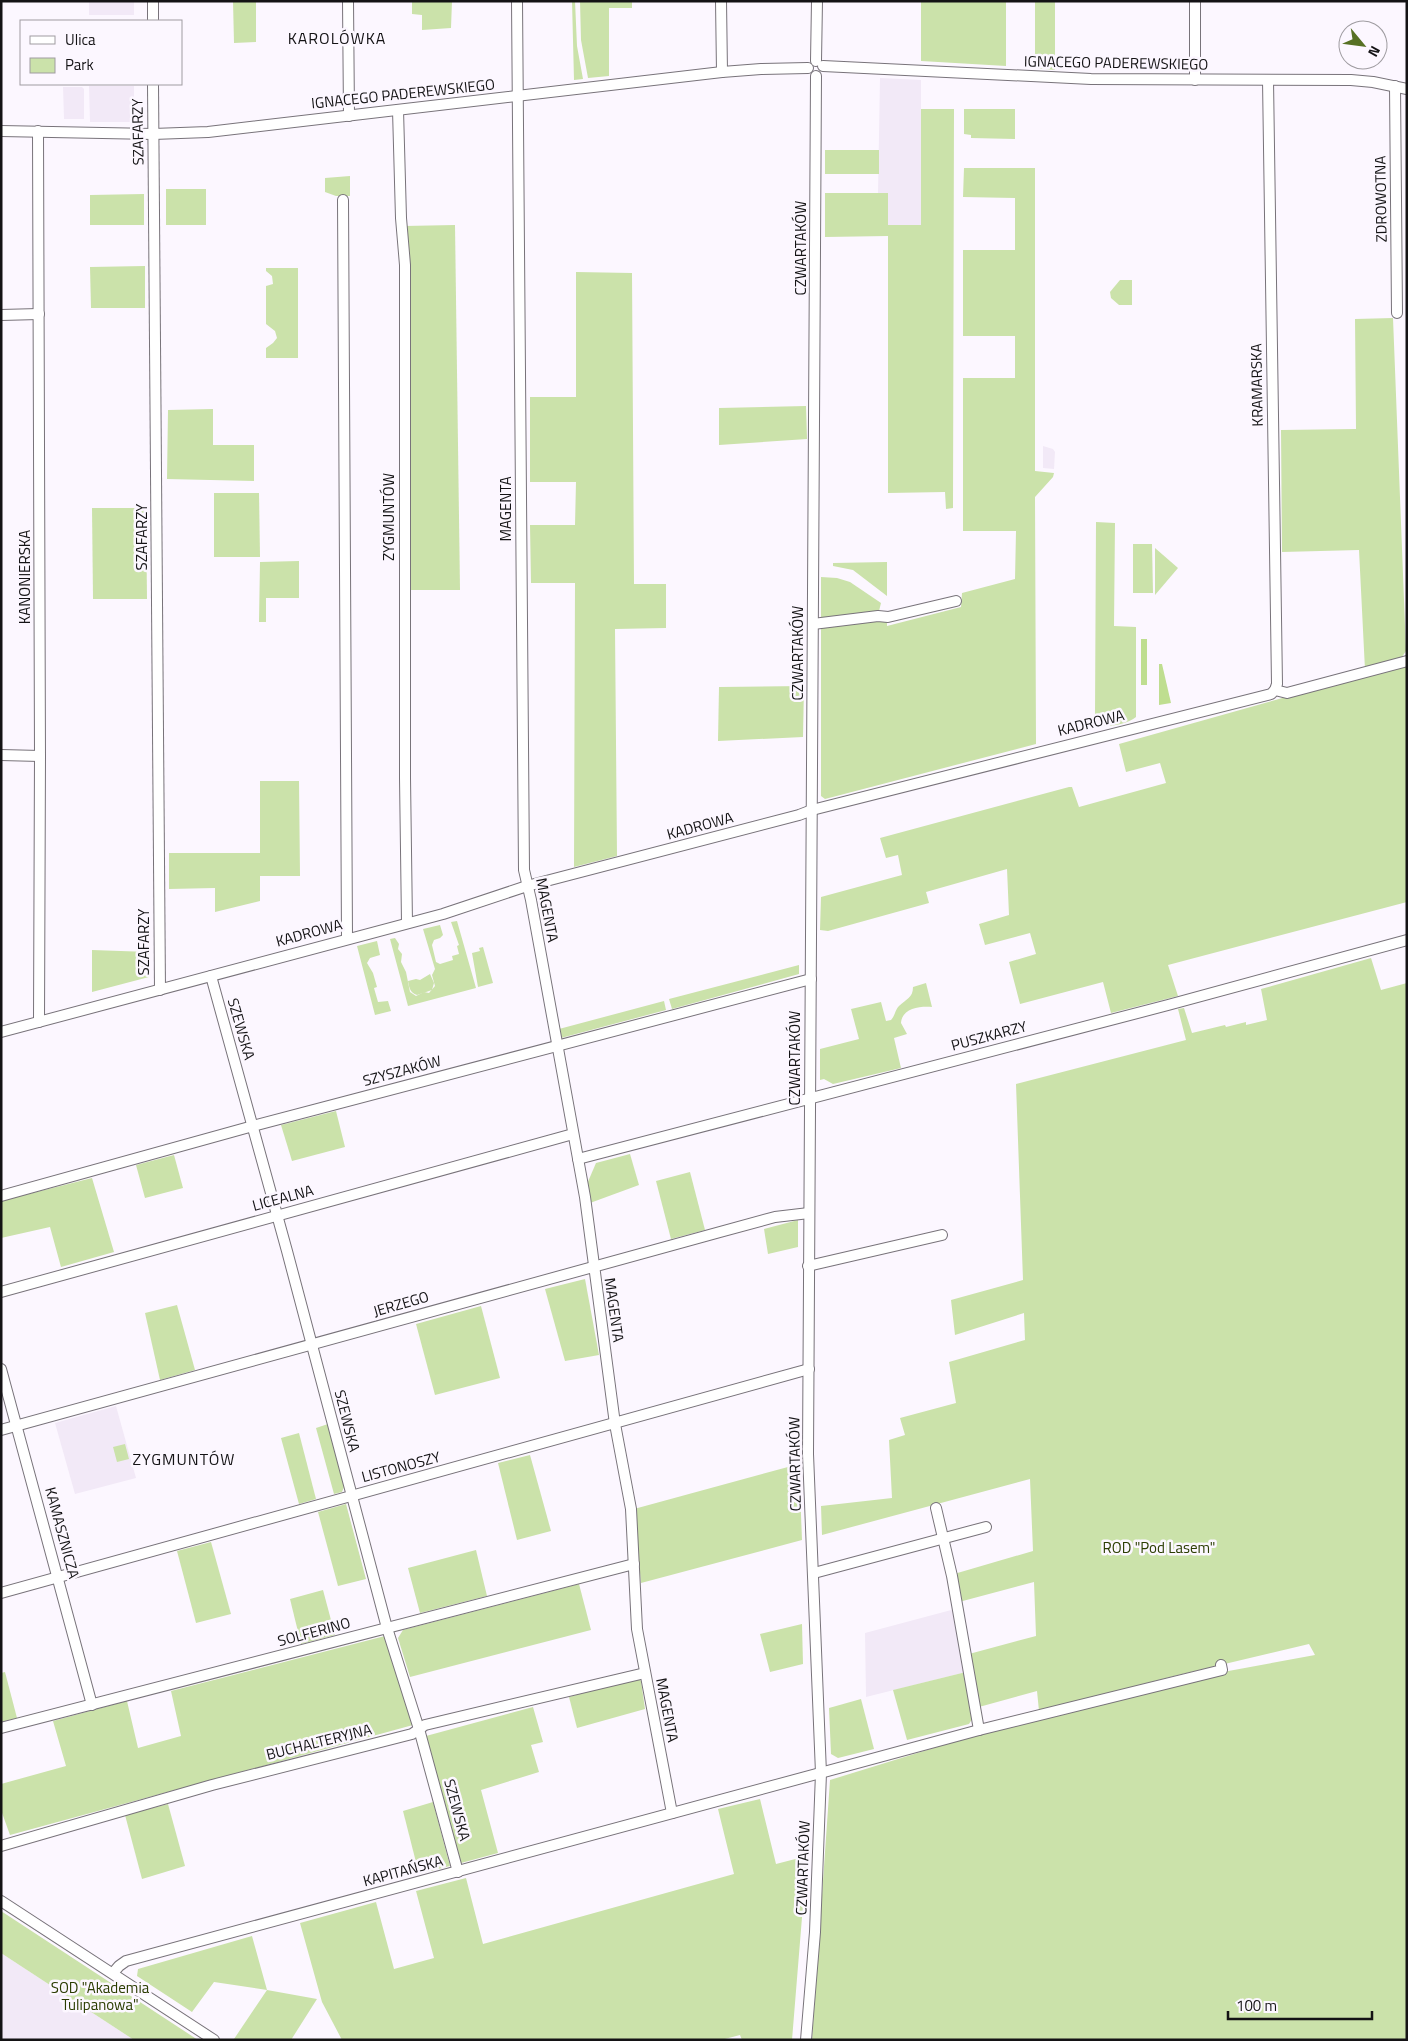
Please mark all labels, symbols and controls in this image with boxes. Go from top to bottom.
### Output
legend [20,20,182,85]
north arrow [1338,20,1388,70]
district label: KAROLÓWKA [288,26,386,50]
text: Ulica [65,28,96,51]
text: N [1363,42,1386,61]
street label: IGNACEGO PADEREWSKIEGO [1024,49,1209,76]
text: Park [65,53,94,76]
street label: IGNACEGO PADEREWSKIEGO [310,72,496,115]
street label: SZAFARZY [125,98,150,166]
street label: ZDROWOTNA [1368,155,1393,243]
street label: CZWARTAKÓW [789,201,812,295]
street label: KRAMARSKA [1244,343,1269,427]
street label: ZYGMUNTÓW [377,473,400,561]
street label: MAGENTA [494,476,517,542]
street label: SZAFARZY [130,504,153,570]
street label: KANONIERSKA [13,530,36,624]
street label: CZWARTAKÓW [786,606,809,700]
street label: KADROWA [1055,703,1127,742]
street label: KADROWA [664,806,736,845]
street label: MAGENTA [530,876,565,944]
street label: SZAFARZY [132,909,155,975]
street label: KADROWA [273,913,345,952]
street label: SZEWSKA [222,995,261,1063]
street label: CZWARTAKÓW [783,1011,806,1105]
street label: PUSZKARZY [948,1014,1029,1057]
street label: SZYSZAKÓW [360,1049,444,1092]
street label: LICEALNA [250,1178,316,1217]
street label: MAGENTA [599,1276,630,1344]
street label: JERZEGO [370,1285,432,1322]
street label: SZEWSKA [329,1387,366,1454]
street label: CZWARTAKÓW [782,1416,807,1512]
street label: LISTONOSZY [359,1445,443,1488]
district label: ZYGMUNTÓW [133,1447,235,1471]
street label: KAMASZNICZA [39,1484,86,1581]
park label: ROD "Pod Lasem" [1103,1536,1215,1559]
street label: SOLFERINO [275,1611,353,1652]
street label: MAGENTA [650,1676,685,1744]
street label: BUCHALTERYJNA [264,1717,374,1766]
street label: SZEWSKA [438,1776,477,1843]
street label: CZWARTAKÓW [789,1820,816,1916]
street label: KAPITAŃSKA [360,1849,445,1892]
park label: SOD "Akademia Tulipanowa" [51,1976,150,2016]
scale bar [1228,1988,1372,2020]
text: 100 m [1236,1994,1277,2017]

